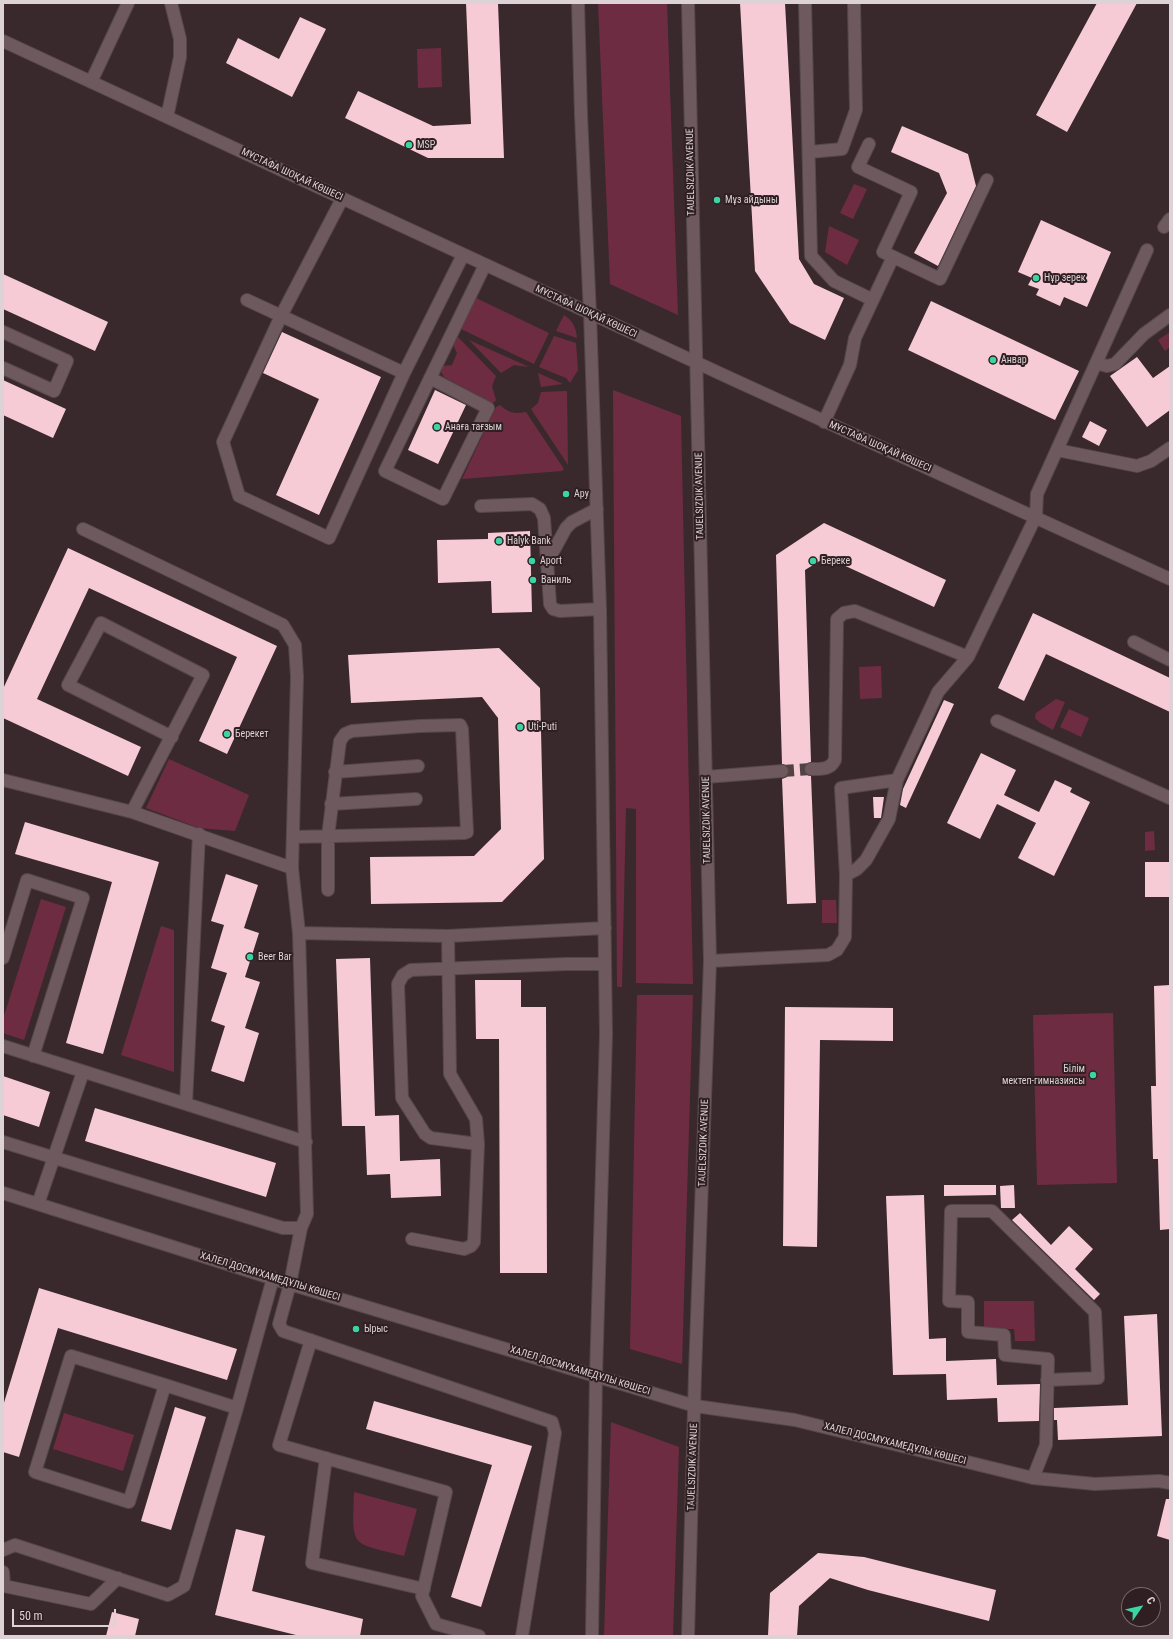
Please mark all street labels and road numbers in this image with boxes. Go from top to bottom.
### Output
street label: TAUELSIZDIK AVENUE [684,128,698,216]
street label: МҰСТАФА ШОҚАЙ КӨШЕСІ [239,146,345,204]
street label: МҰСТАФА ШОҚАЙ КӨШЕСІ [533,283,639,341]
street label: МҰСТАФА ШОҚАЙ КӨШЕСІ [827,419,933,475]
street label: TAUELSIZDIK AVENUE [693,452,707,540]
street label: TAUELSIZDIK AVENUE [700,776,714,864]
street label: TAUELSIZDIK AVENUE [696,1099,712,1187]
street label: ХАЛЕЛ ДОСМҰХАМЕДҰЛЫ КӨШЕСІ [198,1250,342,1304]
street label: ХАЛЕЛ ДОСМҰХАМЕДҰЛЫ КӨШЕСІ [508,1344,652,1398]
street label: ХАЛЕЛ ДОСМҰХАМЕДҰЛЫ КӨШЕСІ [823,1421,967,1467]
street label: TAUELSIZDIK AVENUE [685,1423,701,1511]

